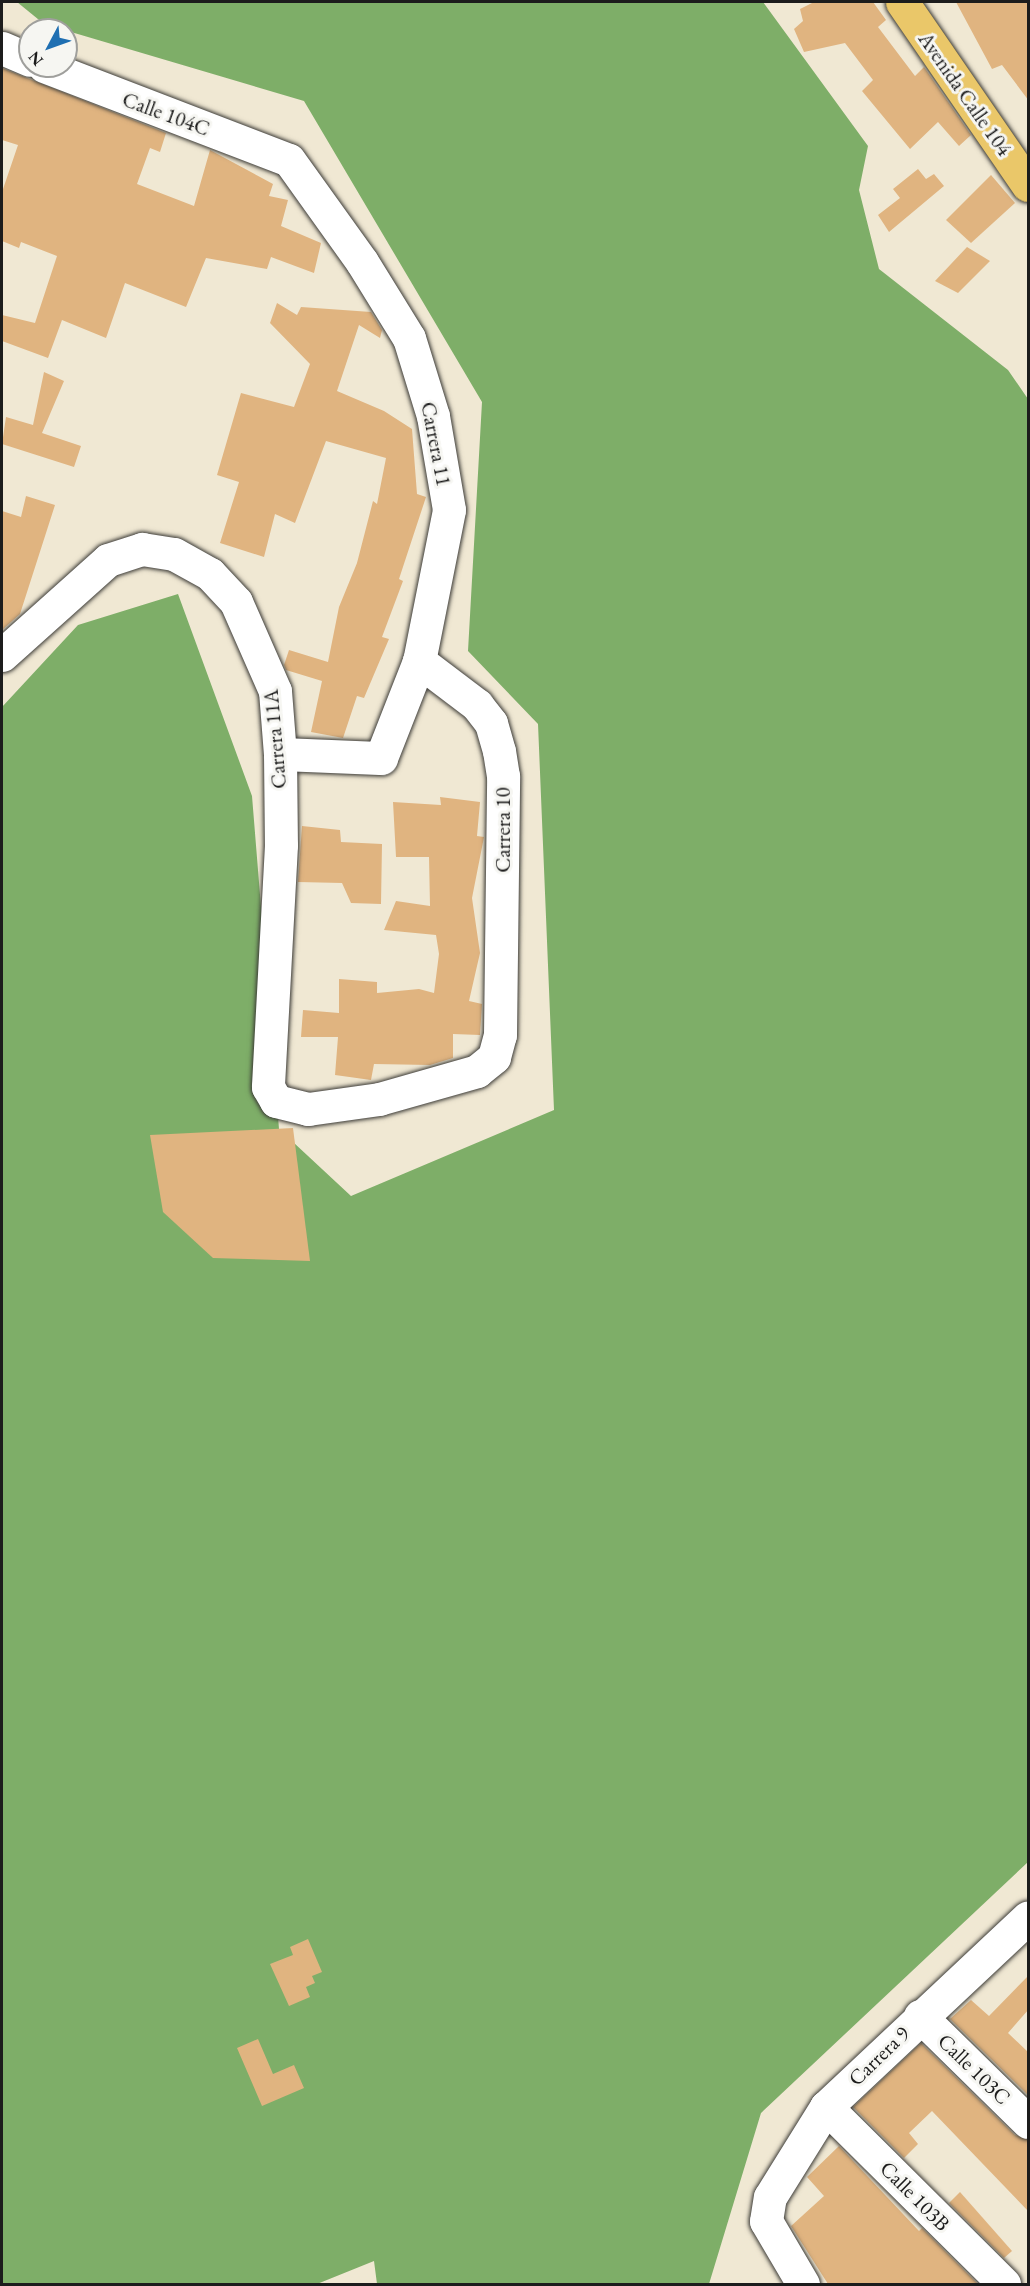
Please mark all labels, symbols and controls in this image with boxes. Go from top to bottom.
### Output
north arrow [18,18,78,78]
street label: Avenida Calle 104 [913,27,1017,161]
text: N [23,47,48,71]
street label: Calle 104C [119,87,213,141]
street label: Carrera 11 [415,400,457,488]
street label: Carrera 11A [258,688,292,790]
street label: Carrera 10 [490,787,516,873]
street label: Carrera 9 [843,2021,915,2091]
street label: Calle 103C [933,2028,1015,2110]
street label: Calle 103B [875,2156,955,2236]

